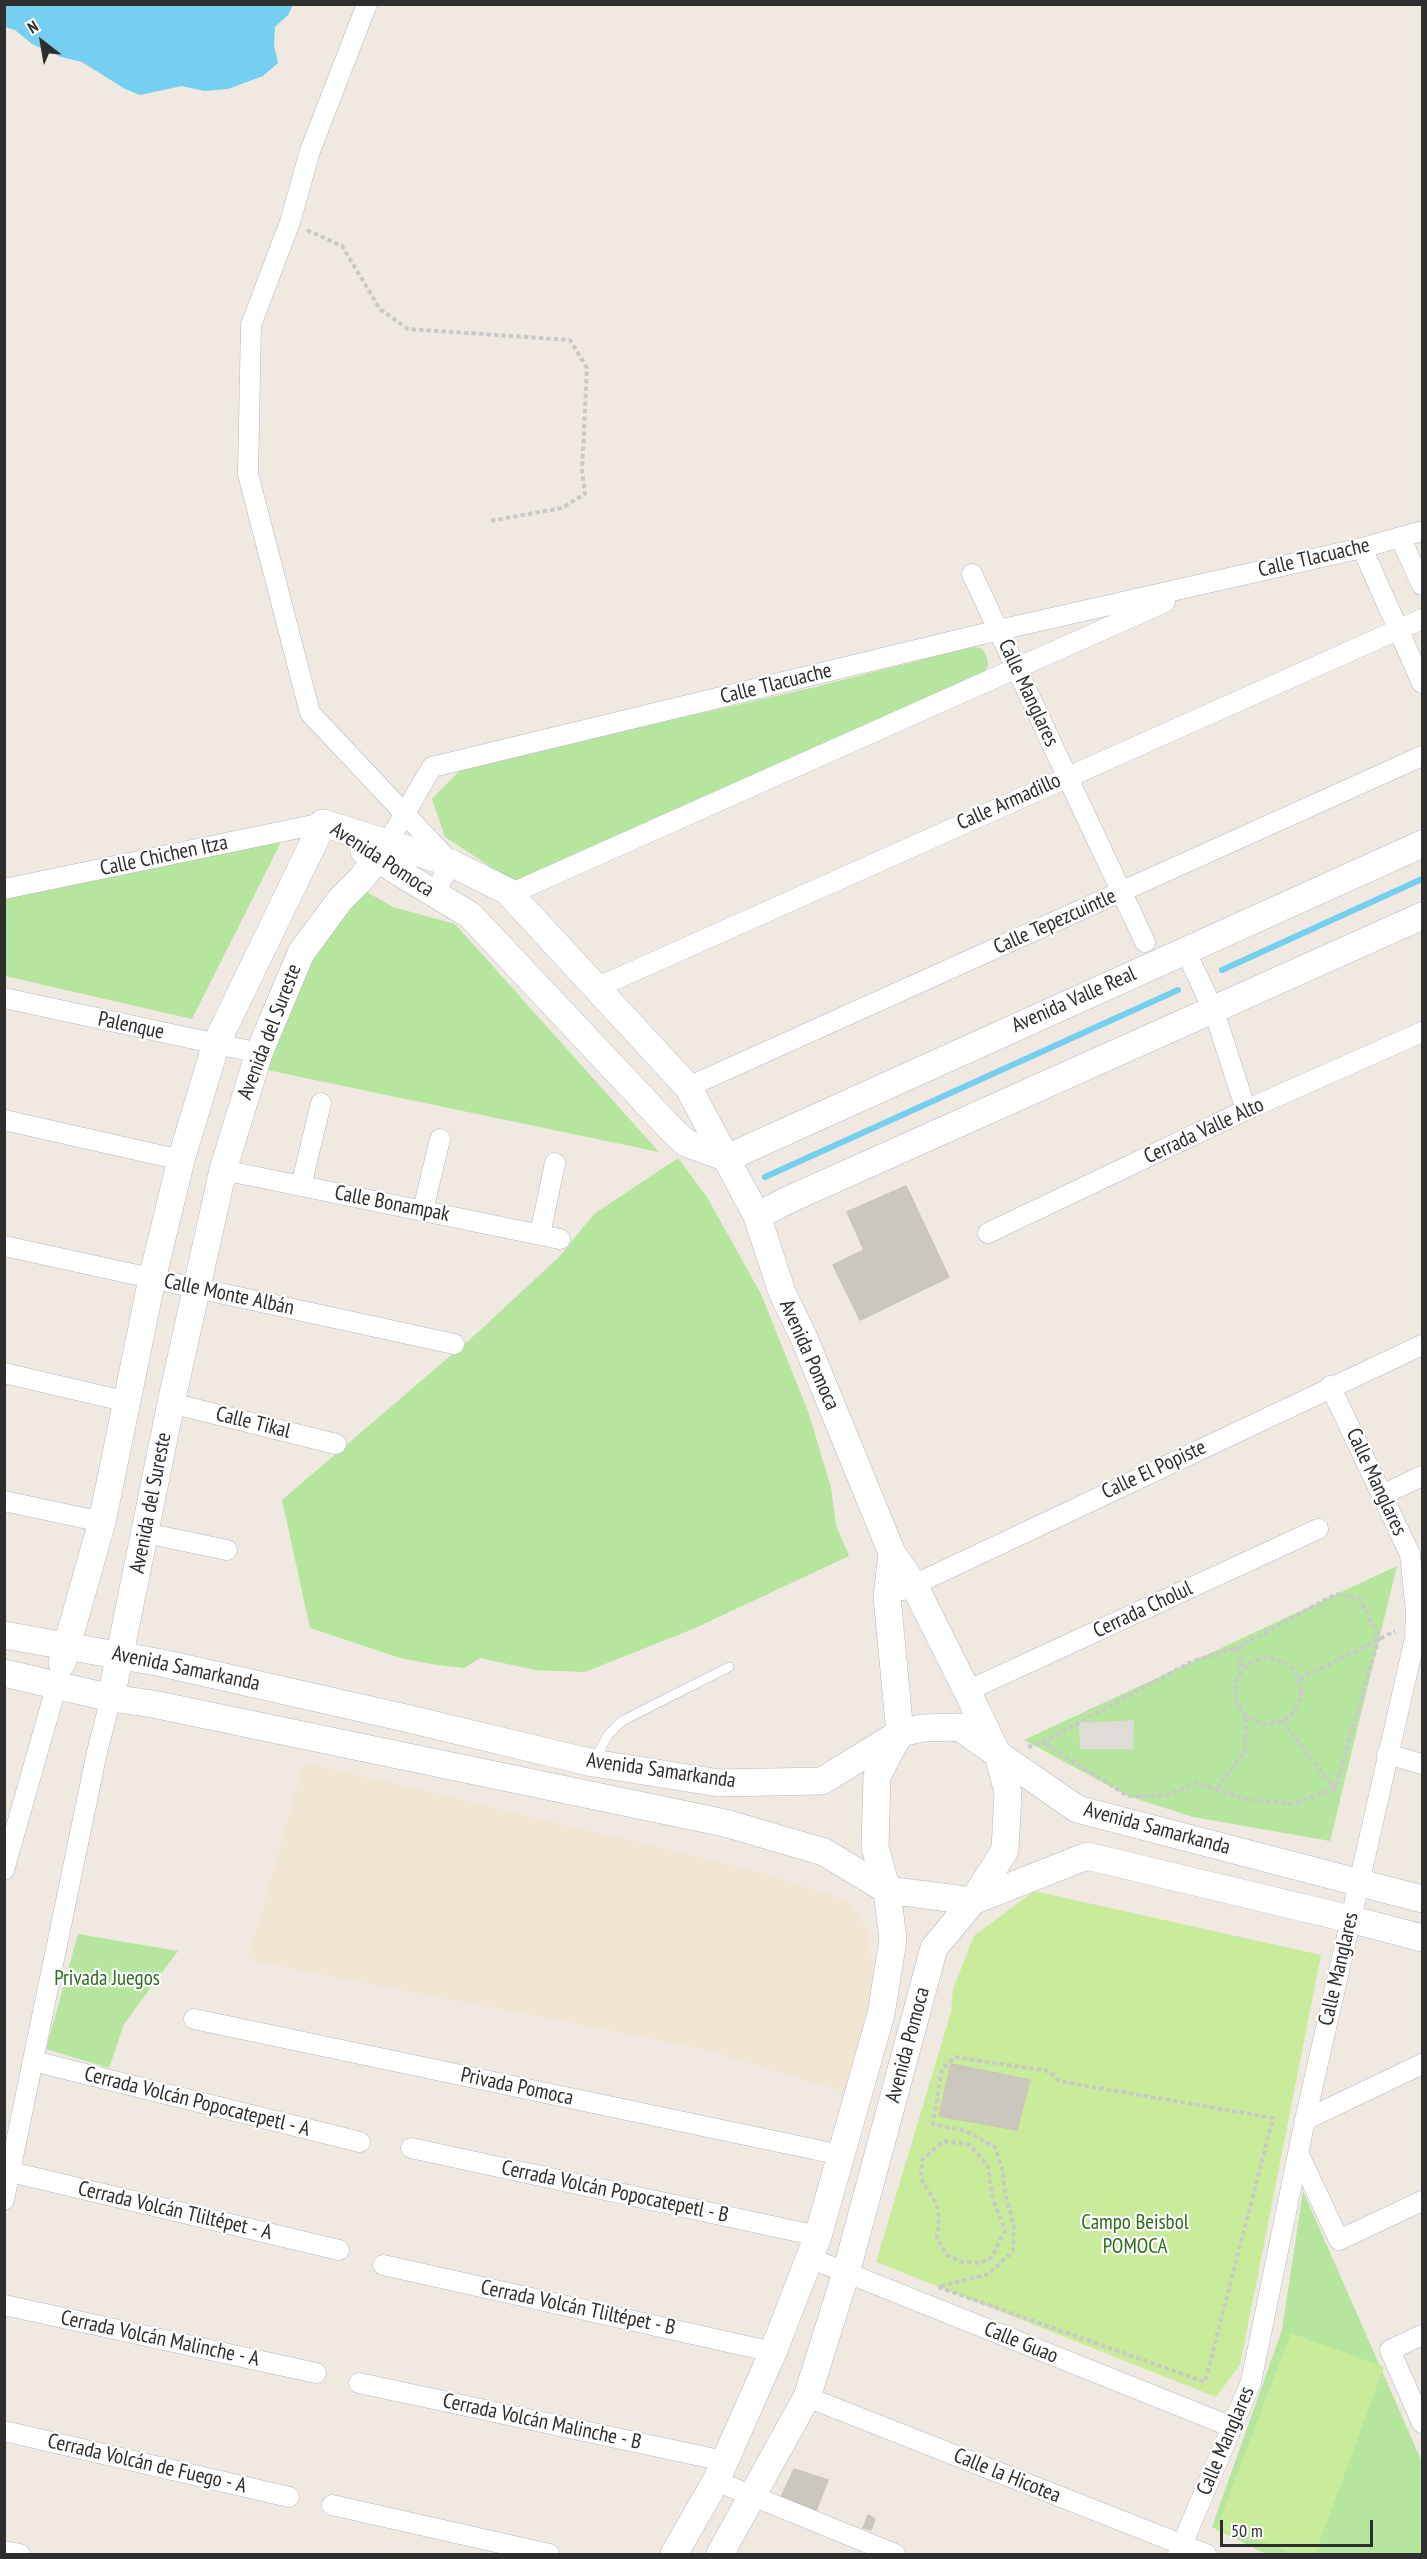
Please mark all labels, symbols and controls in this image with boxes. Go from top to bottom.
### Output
north arrow [12,12,72,72]
text: N [24,16,42,37]
street label: Calle Tlacuache [1256,533,1372,583]
street label: Calle Manglares [992,635,1064,751]
street label: Calle Tlacuache [718,658,834,710]
street label: Calle Armadillo [953,768,1065,836]
street label: Avenida Pomoca [325,817,439,903]
street label: Calle Chichen Itza [98,830,230,882]
street label: Calle Tepezcuintle [990,884,1120,960]
street label: Avenida del Sureste [233,961,307,1103]
street label: Avenida Valle Real [1008,961,1140,1039]
street label: Palenque [96,1007,166,1045]
street label: Cerrada Valle Alto [1140,1092,1268,1170]
street label: Calle Bonampak [332,1181,452,1227]
street label: Calle Monte Albán [162,1269,296,1321]
street label: Avenida Pomoca [773,1296,845,1414]
street label: Calle Tikal [213,1402,293,1444]
street label: Calle Manglares [1340,1424,1412,1540]
street label: Avenida del Sureste [125,1430,177,1576]
street label: Calle El Popiste [1098,1435,1210,1505]
street label: Cerrada Cholul [1089,1576,1197,1644]
street label: Avenida Samarkanda [110,1641,262,1697]
street label: Avenida Samarkanda [585,1748,737,1794]
street label: Avenida Samarkanda [1081,1797,1233,1861]
street label: Calle Manglares [1314,1910,1364,2028]
park label: Privada Juegos [54,1966,160,1992]
street label: Avenida Pomoca [881,1985,935,2105]
street label: Cerrada Volcán Popocatepetl - A [82,2062,312,2142]
street label: Privada Pomoca [458,2063,576,2111]
street label: Cerrada Volcán Popocatepetl - B [499,2156,731,2228]
street label: Cerrada Volcán Tliltépet - A [76,2176,274,2246]
park label: Campo Beisbol POMOCA [1081,2210,1189,2260]
street label: Cerrada Volcán Tliltépet - B [478,2275,678,2341]
street label: Cerrada Volcán Malinche - A [58,2306,262,2372]
street label: Calle Guao [980,2317,1062,2369]
street label: Calle Manglares [1192,2383,1260,2499]
street label: Cerrada Volcán Malinche - B [440,2389,644,2455]
street label: Cerrada Volcán de Fuego - A [45,2429,249,2499]
street label: Calle la Hicotea [950,2443,1064,2509]
scale bar [1223,2508,1376,2546]
text: 50 m [1231,2519,1263,2542]

